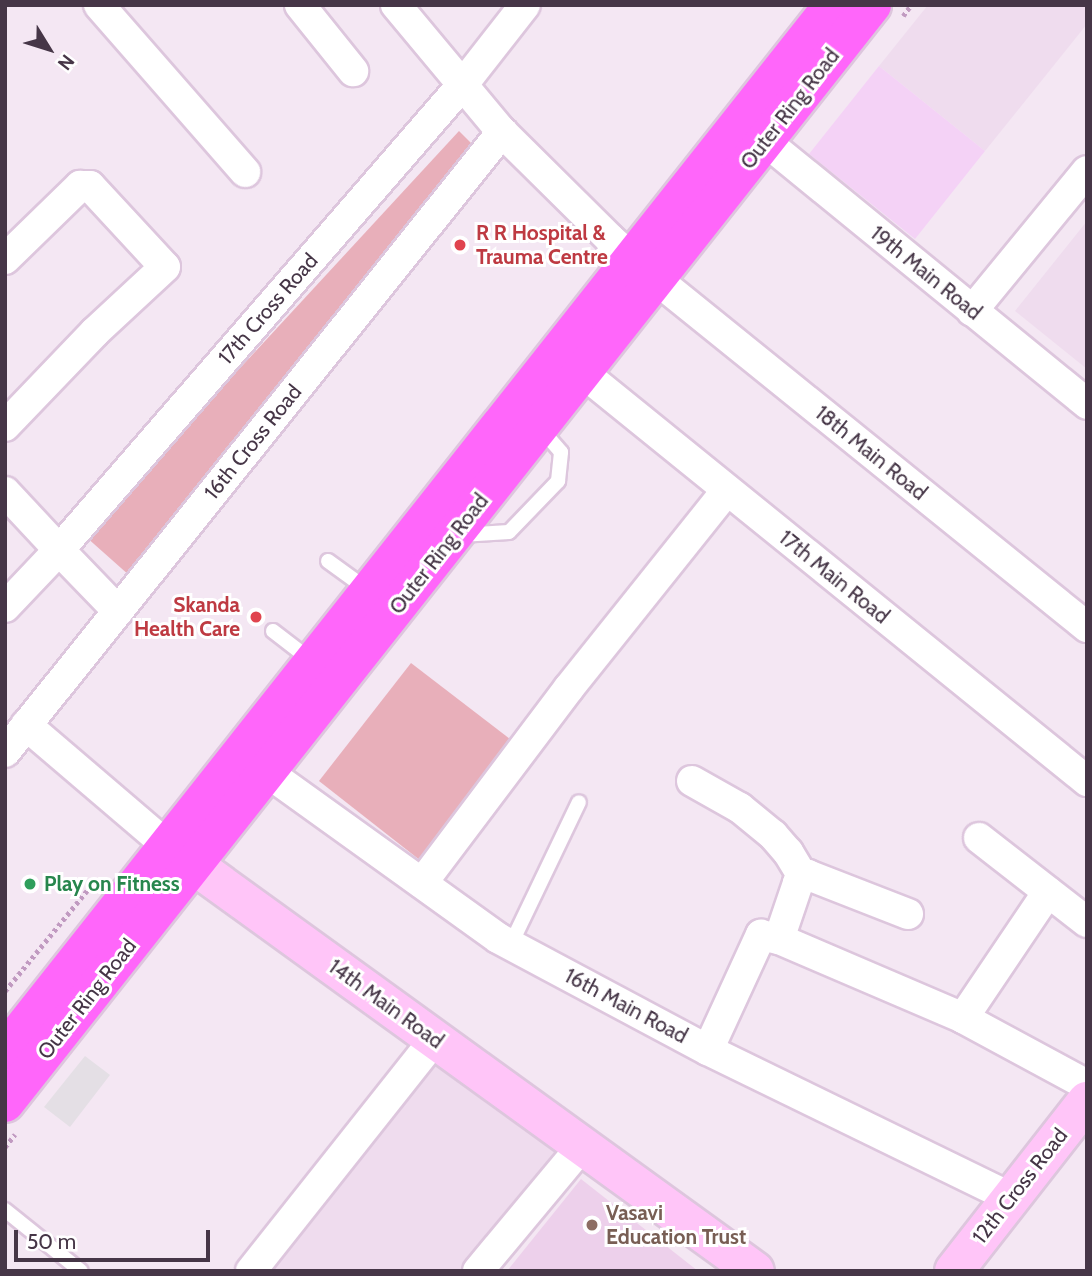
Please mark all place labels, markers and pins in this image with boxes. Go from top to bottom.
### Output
place label: R R Hospital & Trauma Centre [476,220,608,270]
marker: R R Hospital & Trauma Centre [450,235,470,255]
place label: Skanda Health Care [134,592,240,642]
marker: Skanda Health Care [246,607,266,627]
place label: Play on Fitness [44,871,180,897]
marker: Play on Fitness [22,876,38,892]
place label: Vasavi Education Trust [606,1200,746,1250]
marker: Vasavi Education Trust [584,1217,600,1233]

